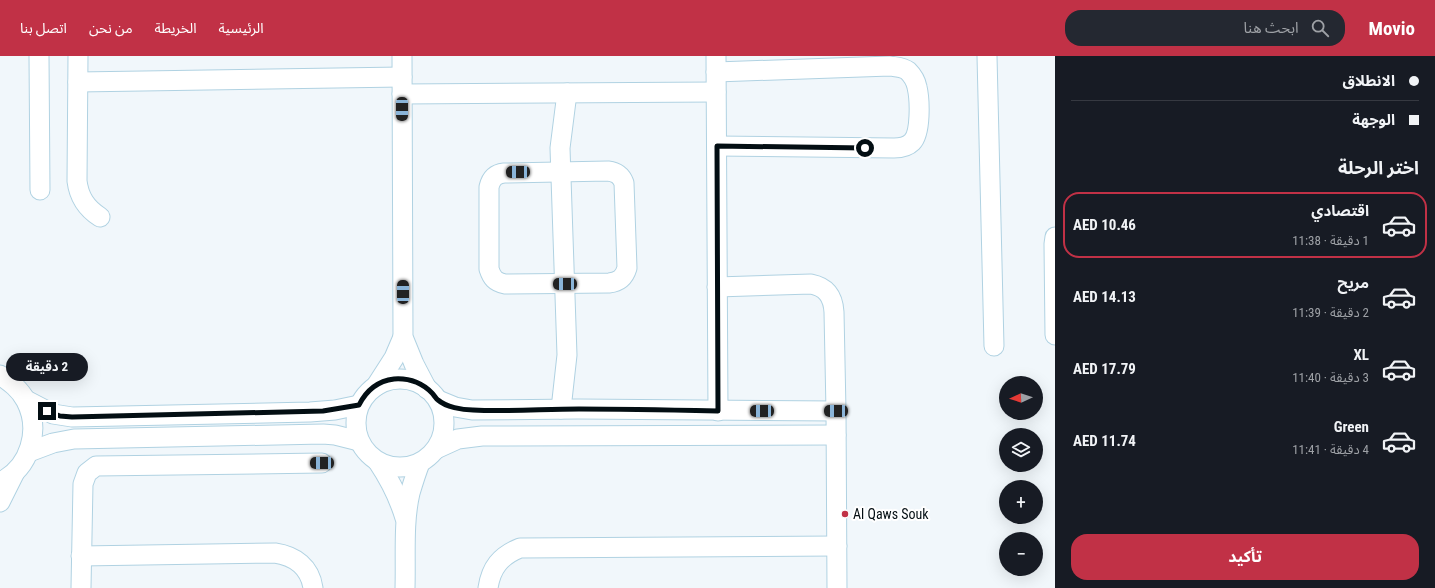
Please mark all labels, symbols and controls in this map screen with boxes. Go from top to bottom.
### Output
search box [1065,10,1345,46]
icon: search [1309,17,1331,39]
text: Movio [1369,17,1415,40]
text: ابحث هنا [1243,19,1299,37]
text: اتصل بنا [20,20,67,36]
text: من نحن [89,20,133,36]
text: الخريطة [155,20,197,36]
text: الرئيسية [219,20,264,36]
text: الانطلاق [1343,72,1395,90]
car [396,97,408,121]
text: الوجهة [1352,111,1395,129]
route start [856,139,874,157]
text: اختر الرحلة [1338,157,1419,178]
car [506,166,530,178]
text: اقتصادي [1311,202,1369,220]
icon: car [1381,207,1417,243]
text: AED 10.46 [1073,216,1136,234]
text: 1 دقيقة · 11:38 [1292,233,1369,248]
text: مريح [1337,274,1369,292]
car [553,278,577,290]
icon: car [1381,279,1417,315]
car [397,280,409,304]
text: AED 14.13 [1073,288,1136,306]
text: 2 دقيقة · 11:39 [1292,305,1369,320]
text: XL [1353,346,1369,364]
icon: car [1381,351,1417,387]
callout: 2 دقيقة [6,353,88,381]
text: 2 دقيقة [26,359,68,374]
text: AED 17.79 [1073,360,1136,378]
text: 3 دقيقة · 11:40 [1292,370,1369,385]
north arrow [999,376,1043,420]
map controls [999,376,1043,576]
route end [38,402,56,420]
car [750,405,774,417]
car [824,405,848,417]
text: Green [1334,418,1369,436]
icon: car [1381,423,1417,459]
button: layers [999,428,1043,472]
text: AED 11.74 [1073,432,1136,450]
text: 4 دقيقة · 11:41 [1292,442,1369,457]
car [310,457,334,469]
button: + [999,480,1043,524]
place label: Al Qaws Souk [853,506,929,522]
marker: Al Qaws Souk [840,509,850,519]
button: − [999,532,1043,576]
button: تأكيد [1071,534,1419,580]

